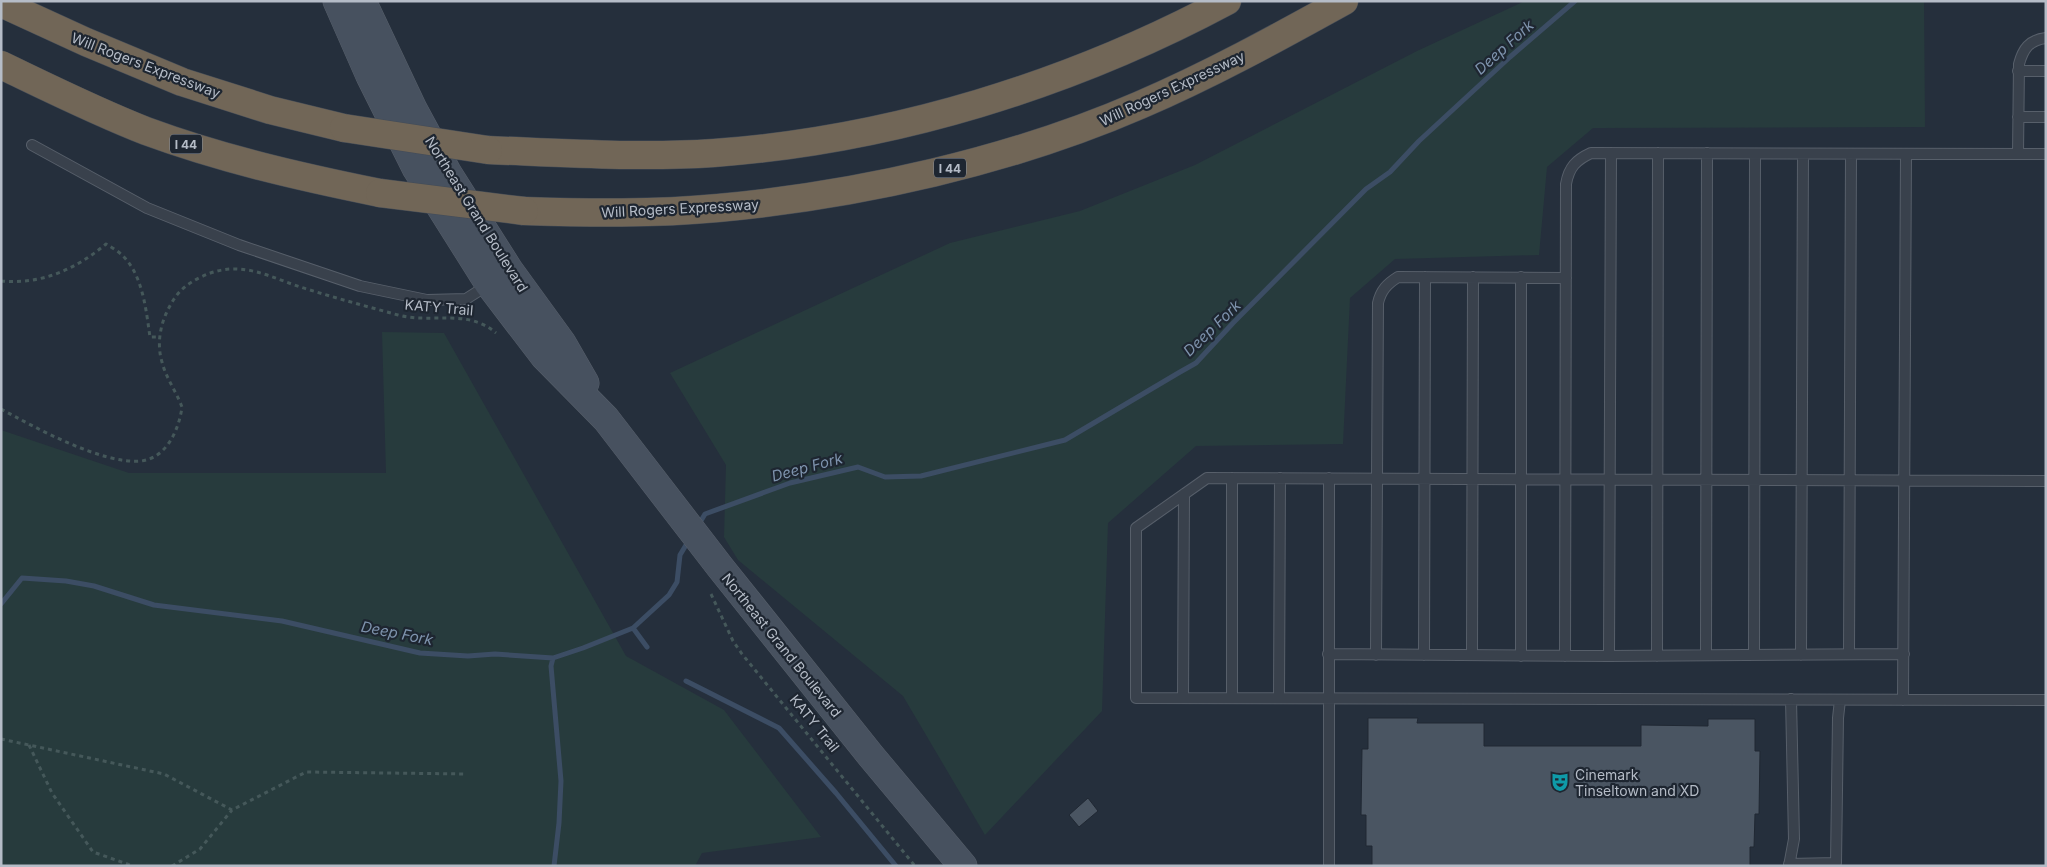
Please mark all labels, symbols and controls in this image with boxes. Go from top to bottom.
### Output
water label: Deep Fork [1471,15,1538,78]
street label: Will Rogers Expressway [69,29,223,101]
street label: Will Rogers Expressway [1097,47,1247,129]
street label: Northeast Grand Boulevard [422,133,532,295]
road number: I 44 [170,134,202,154]
road number: I 44 [934,158,966,178]
street label: Will Rogers Expressway [601,195,759,221]
water label: Deep Fork [1179,295,1245,360]
street label: KATY Trail [404,296,474,318]
water label: Deep Fork [769,448,845,486]
street label: Northeast Grand Boulevard [719,570,845,720]
water label: Deep Fork [359,617,435,649]
street label: KATY Trail [787,691,843,755]
place label: Cinemark Tinseltown and XD [1575,766,1699,799]
theatre icon: Cinemark Tinseltown and XD [1549,771,1571,793]

